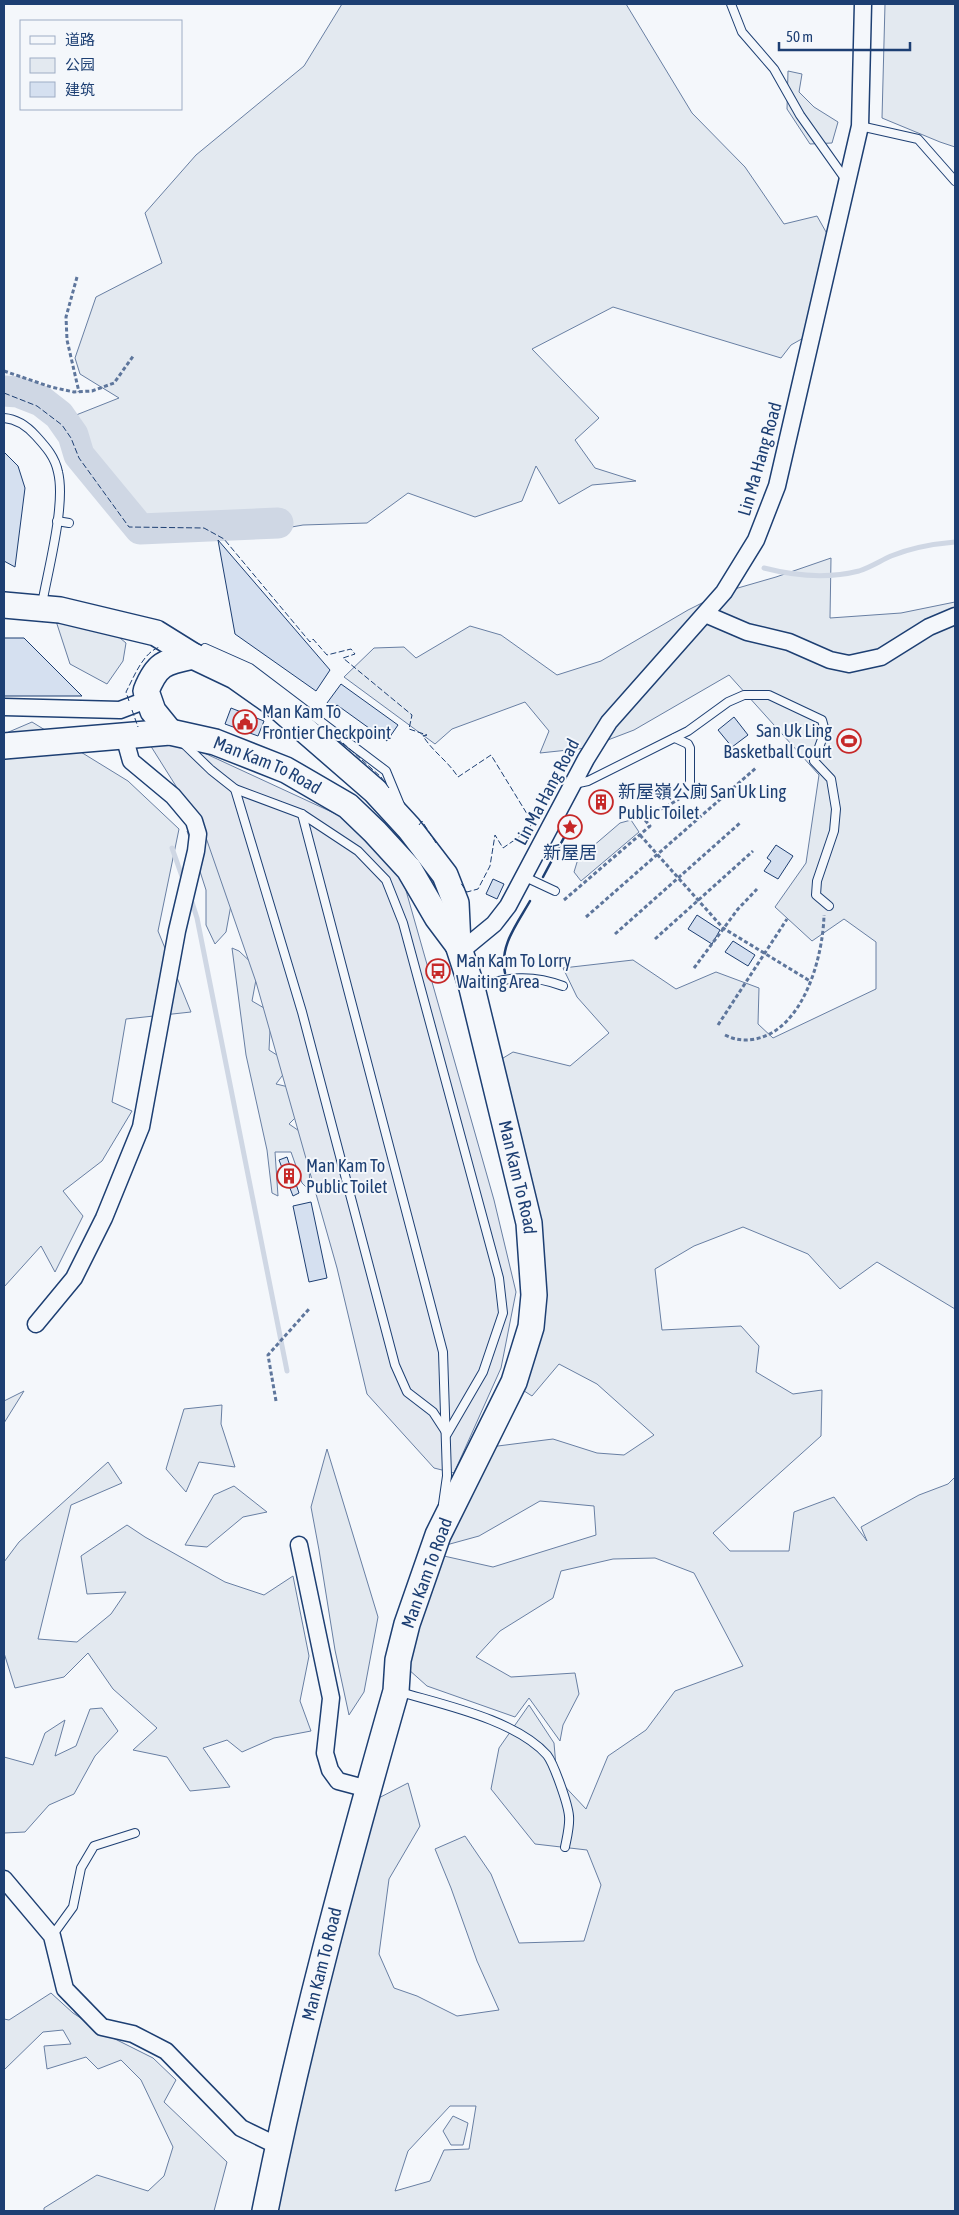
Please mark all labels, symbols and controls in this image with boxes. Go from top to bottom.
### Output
legend [20,20,182,110]
scale bar [779,20,910,52]
text: 50 m [786,28,813,45]
text: 道路 [65,31,95,48]
text: 公园 [65,56,95,73]
text: 建筑 [65,81,95,98]
street label: Lin Ma Hang Road [733,400,786,518]
place label: Man Kam To Frontier Checkpoint [262,701,391,743]
public building icon: Man Kam To Frontier Checkpoint [232,709,258,735]
place label: San Uk Ling Basketball Court [723,720,832,762]
sports icon: San Uk Ling Basketball Court [836,728,862,754]
street label: Man Kam To Road [211,732,325,798]
street label: Lin Ma Hang Road [510,735,583,848]
place label: 新屋嶺公廁 San Uk Ling Public Toilet [618,781,786,823]
building icon: 新屋嶺公廁 San Uk Ling Public Toilet [588,789,614,815]
place icon: 新屋居 [557,814,583,840]
place label: 新屋居 [543,842,597,863]
place label: Man Kam To Lorry Waiting Area [456,950,571,992]
bus stop icon: Man Kam To Lorry Waiting Area [425,958,451,984]
street label: Man Kam To Road [495,1118,541,1235]
place label: Man Kam To Public Toilet [306,1155,387,1197]
building icon: Man Kam To Public Toilet [276,1163,302,1189]
street label: Man Kam To Road [397,1515,456,1631]
street label: Man Kam To Road [297,1905,346,2023]

